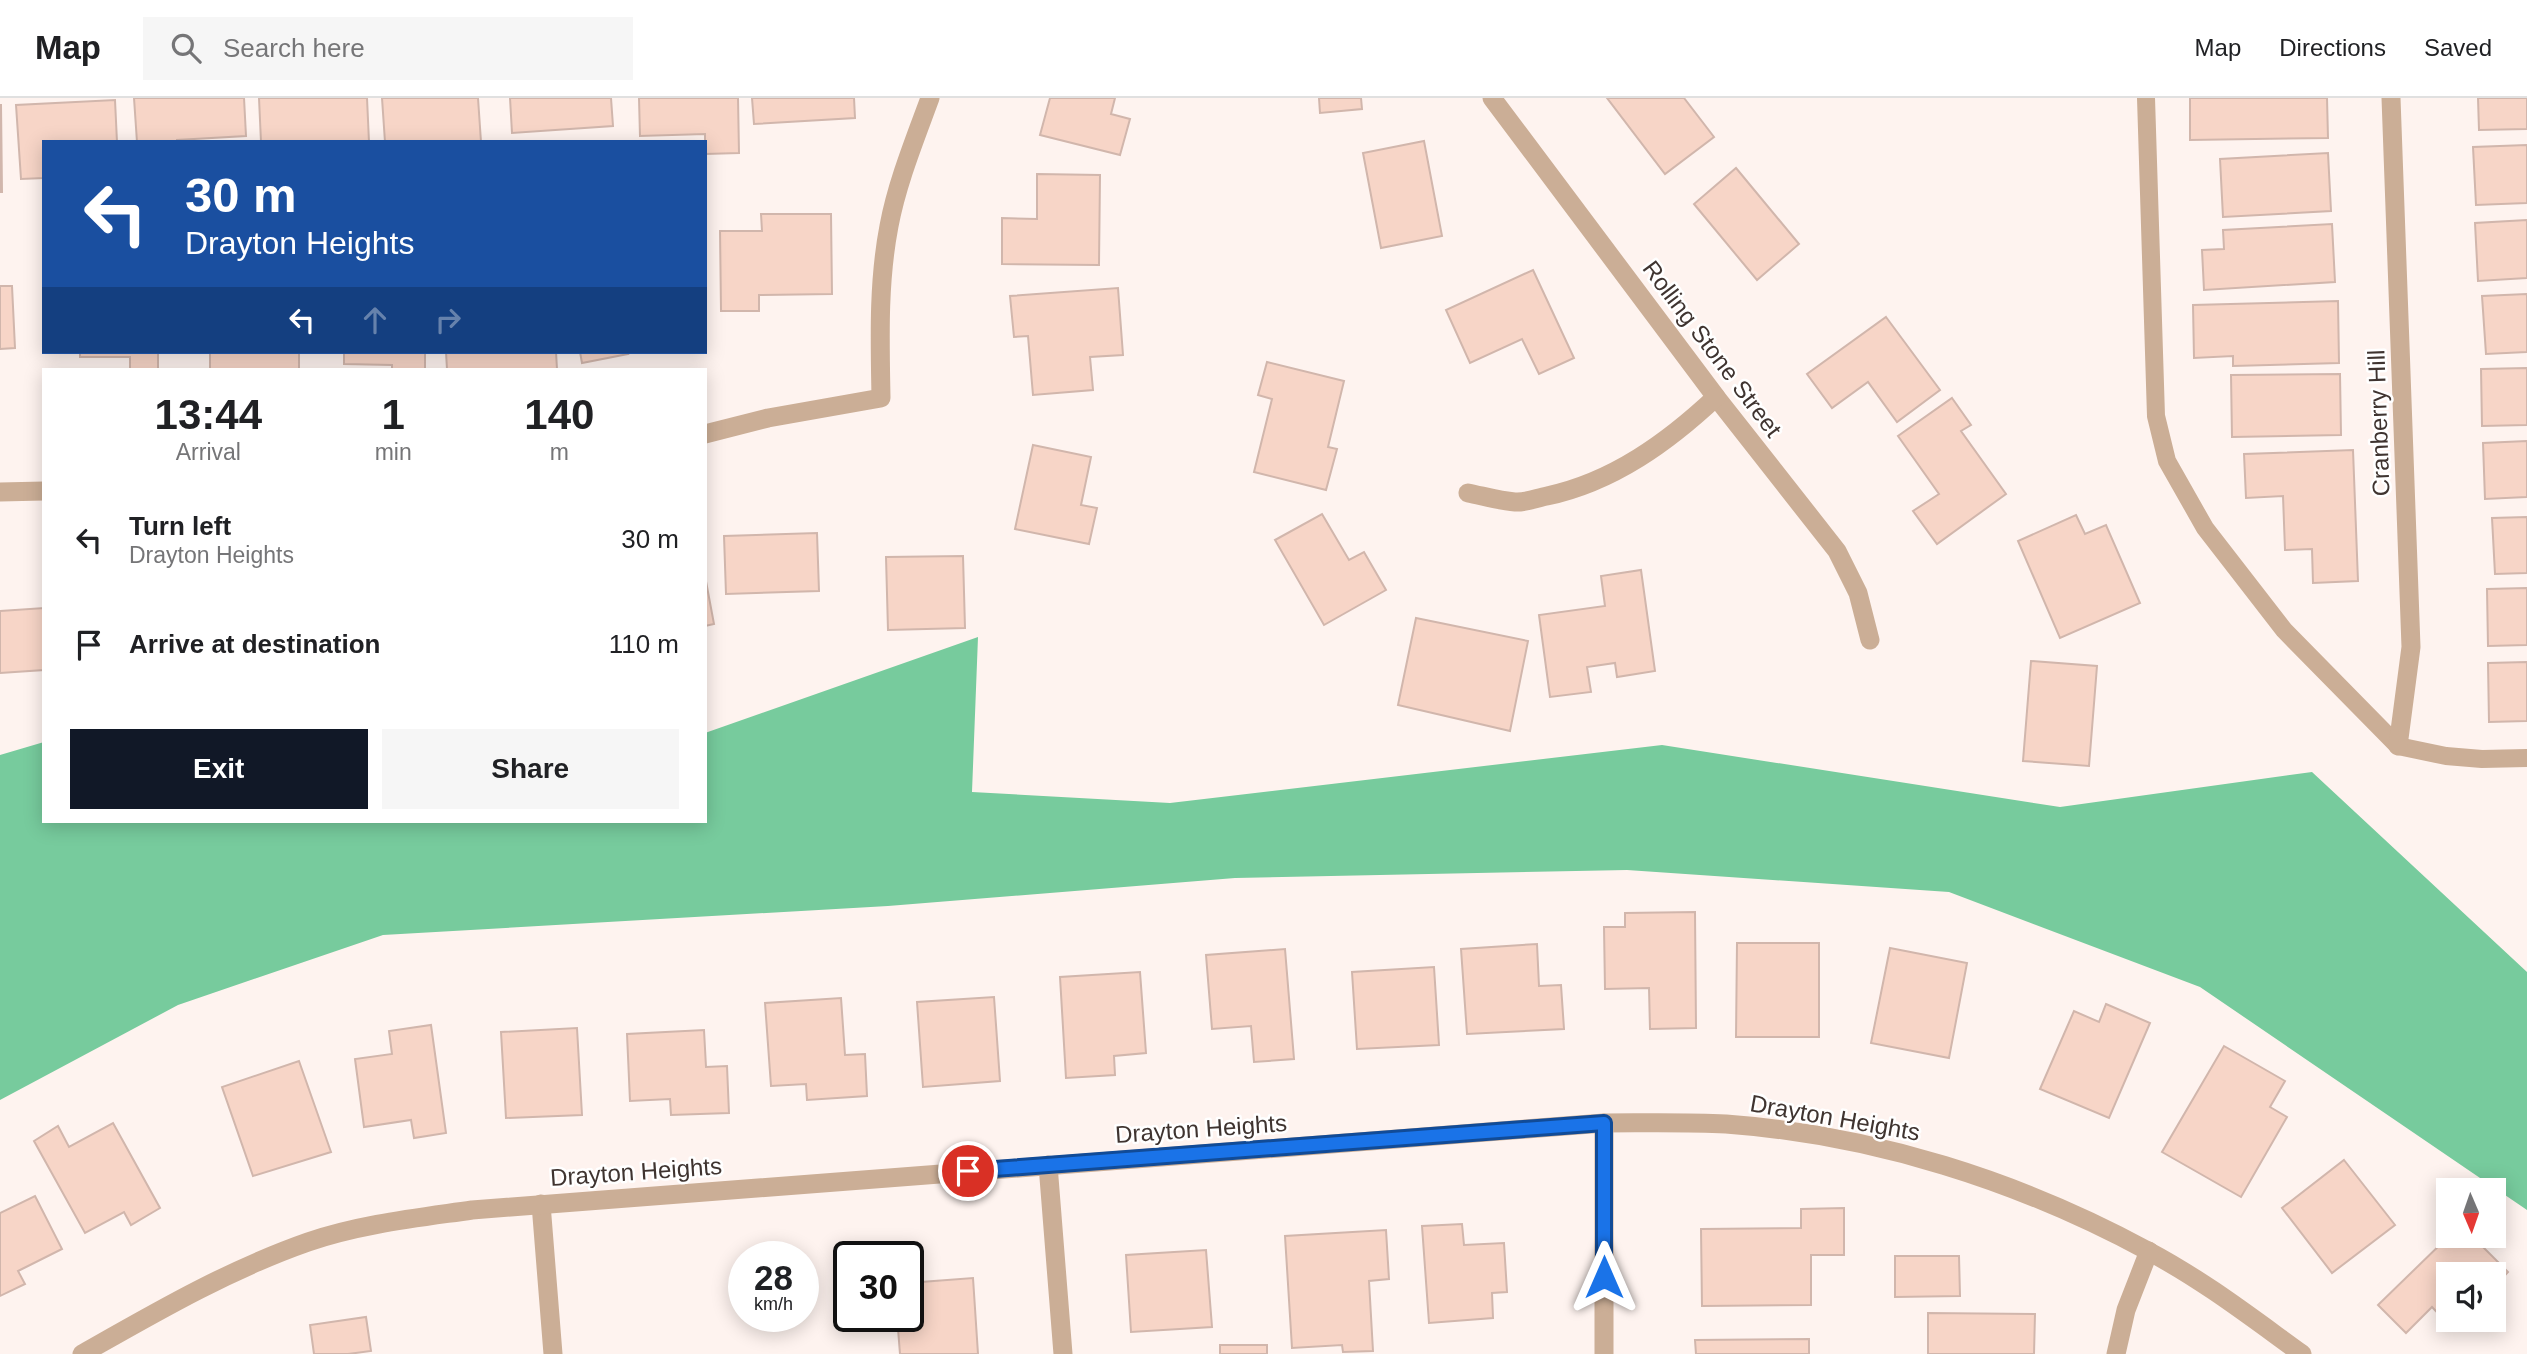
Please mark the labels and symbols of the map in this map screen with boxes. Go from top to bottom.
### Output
street label: Rolling Stone Street [1637,255,1788,442]
street label: Cranberry Hill [2362,349,2395,497]
street label: Drayton Heights [1748,1089,1922,1146]
street label: Drayton Heights [1114,1109,1288,1148]
pin [938,1141,998,1201]
street label: Drayton Heights [549,1152,723,1191]
north arrow [2436,1178,2506,1248]
position arrow [1567,1240,1641,1314]
speed limit sign: 30 [833,1241,924,1332]

